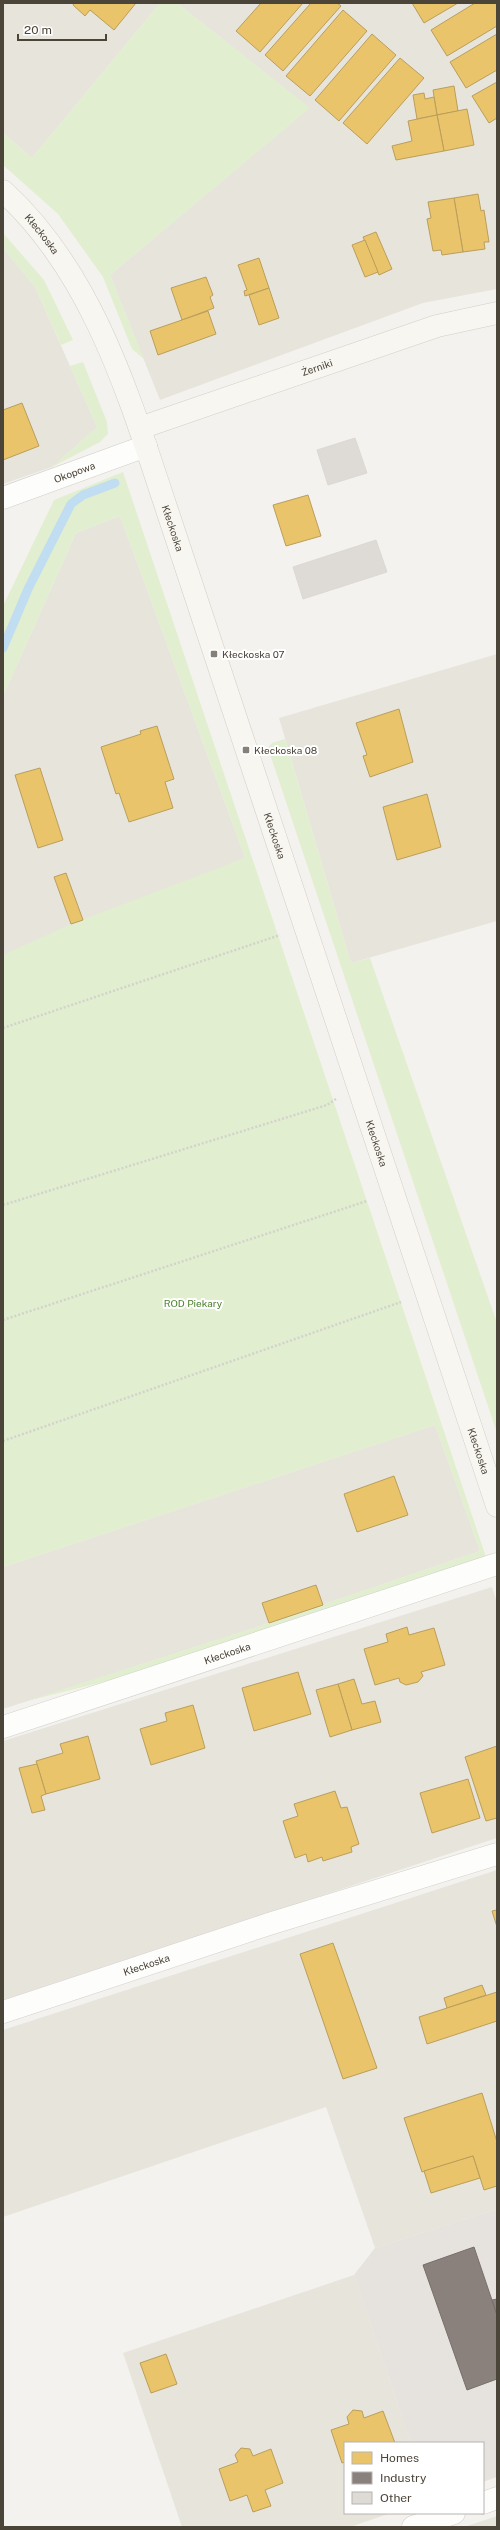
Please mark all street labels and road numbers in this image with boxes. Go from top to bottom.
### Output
street label: Kłeckoska [22,211,62,256]
street label: Żerniki [300,356,334,378]
street label: Okopowa [52,459,97,485]
street label: Kłeckoska [160,503,186,553]
street label: Kłeckoska [262,811,288,860]
street label: Kłeckoska [364,1118,390,1168]
street label: Kłeckoska [465,1426,492,1476]
street label: Kłeckoska [202,1640,252,1666]
street label: Kłeckoska [122,1951,171,1978]

